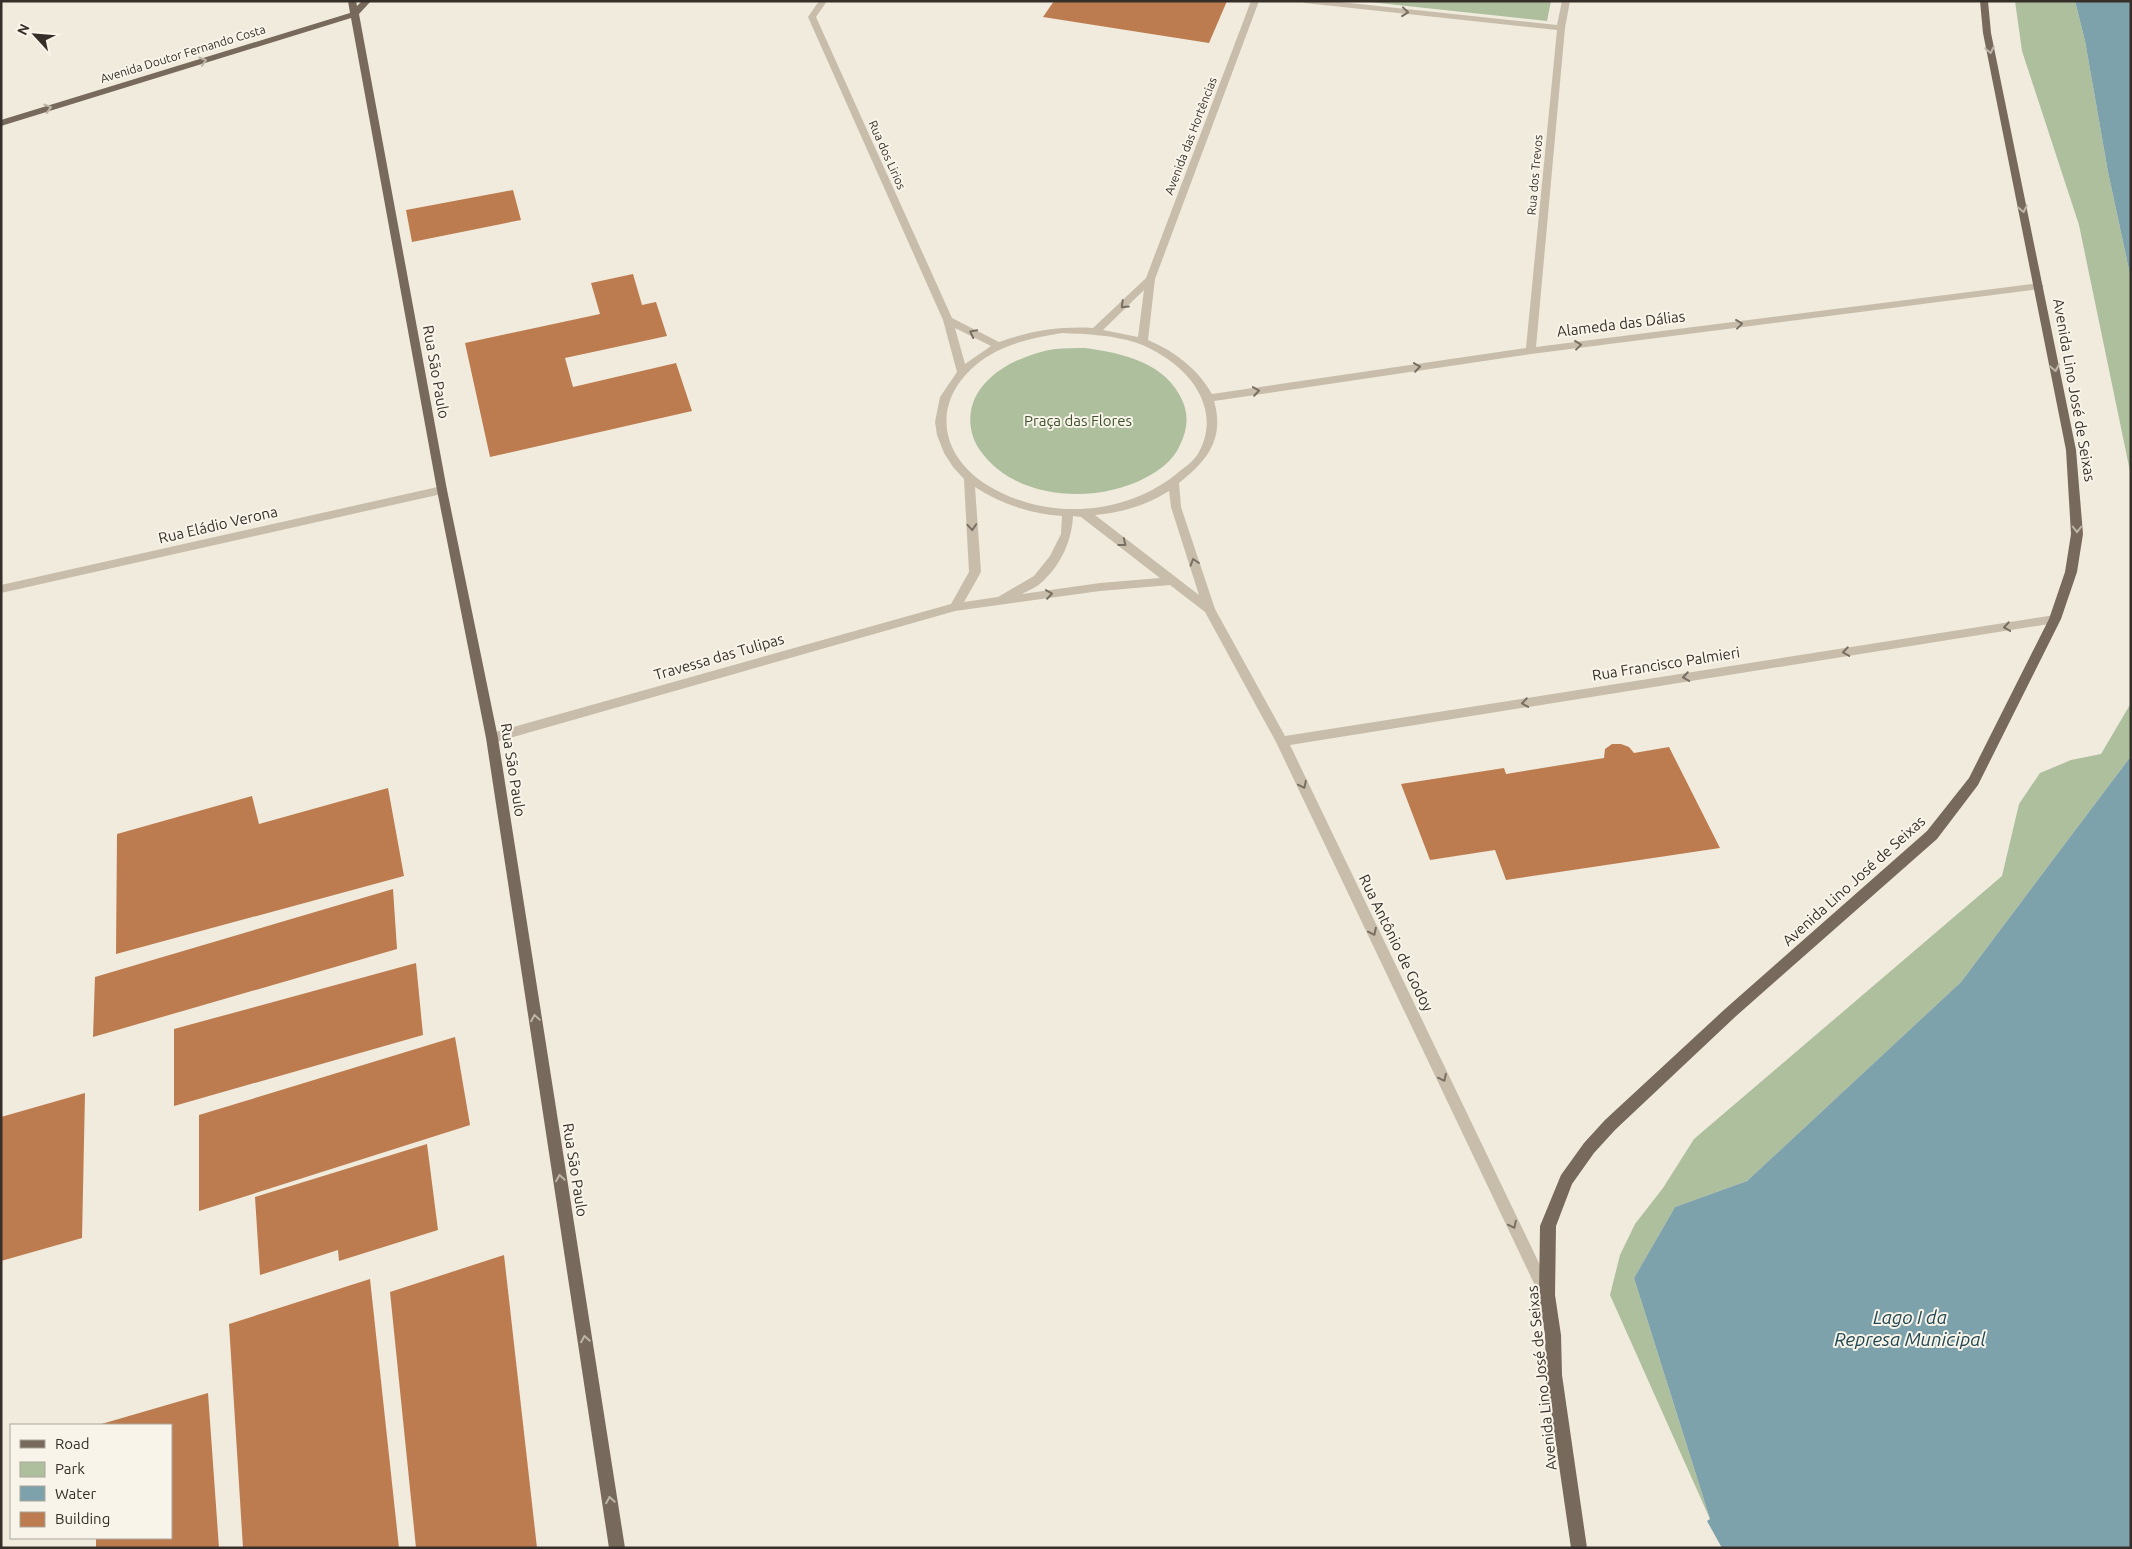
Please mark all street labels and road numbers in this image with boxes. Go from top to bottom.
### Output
street label: Avenida Doutor Fernando Costa [99,22,267,85]
street label: Avenida das Hortências [1162,75,1219,196]
street label: Rua dos Lirios [866,118,908,191]
street label: Rua dos Trevos [1525,134,1544,216]
street label: Avenida Lino José de Seixas [2050,297,2099,483]
street label: Alameda das Dálias [1556,307,1686,340]
street label: Rua São Paulo [420,324,453,420]
street label: Rua Eládio Verona [157,503,279,546]
street label: Travessa das Tulipas [652,630,786,683]
street label: Rua Francisco Palmieri [1591,643,1741,684]
street label: Rua São Paulo [498,722,529,818]
street label: Avenida Lino José de Seixas [1779,812,1928,949]
street label: Rua Antônio de Godoy [1356,871,1437,1014]
street label: Rua São Paulo [560,1122,591,1218]
street label: Avenida Lino José de Seixas [1523,1285,1560,1471]

